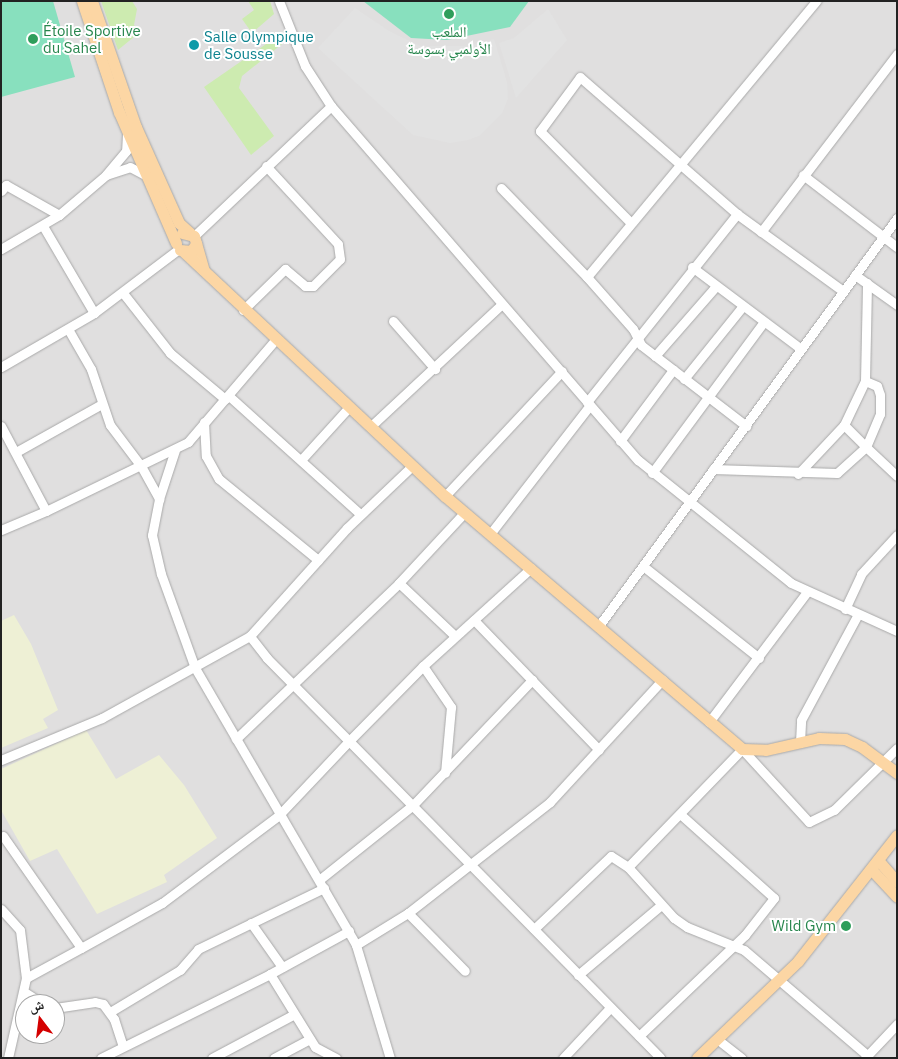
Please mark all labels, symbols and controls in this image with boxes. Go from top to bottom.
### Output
marker: الملعب الأولمبي بسوسة [443,8,455,20]
place label: Étoile Sportive du Sahel [43,21,141,56]
place label: الملعب الأولمبي بسوسة [407,22,491,57]
place label: Salle Olympique de Sousse [204,27,314,62]
marker: Étoile Sportive du Sahel [27,33,39,45]
marker: Salle Olympique de Sousse [188,39,200,51]
place label: Wild Gym [772,917,836,935]
marker: Wild Gym [840,920,852,932]
north arrow [15,994,65,1044]
text: ش [27,995,46,1016]

